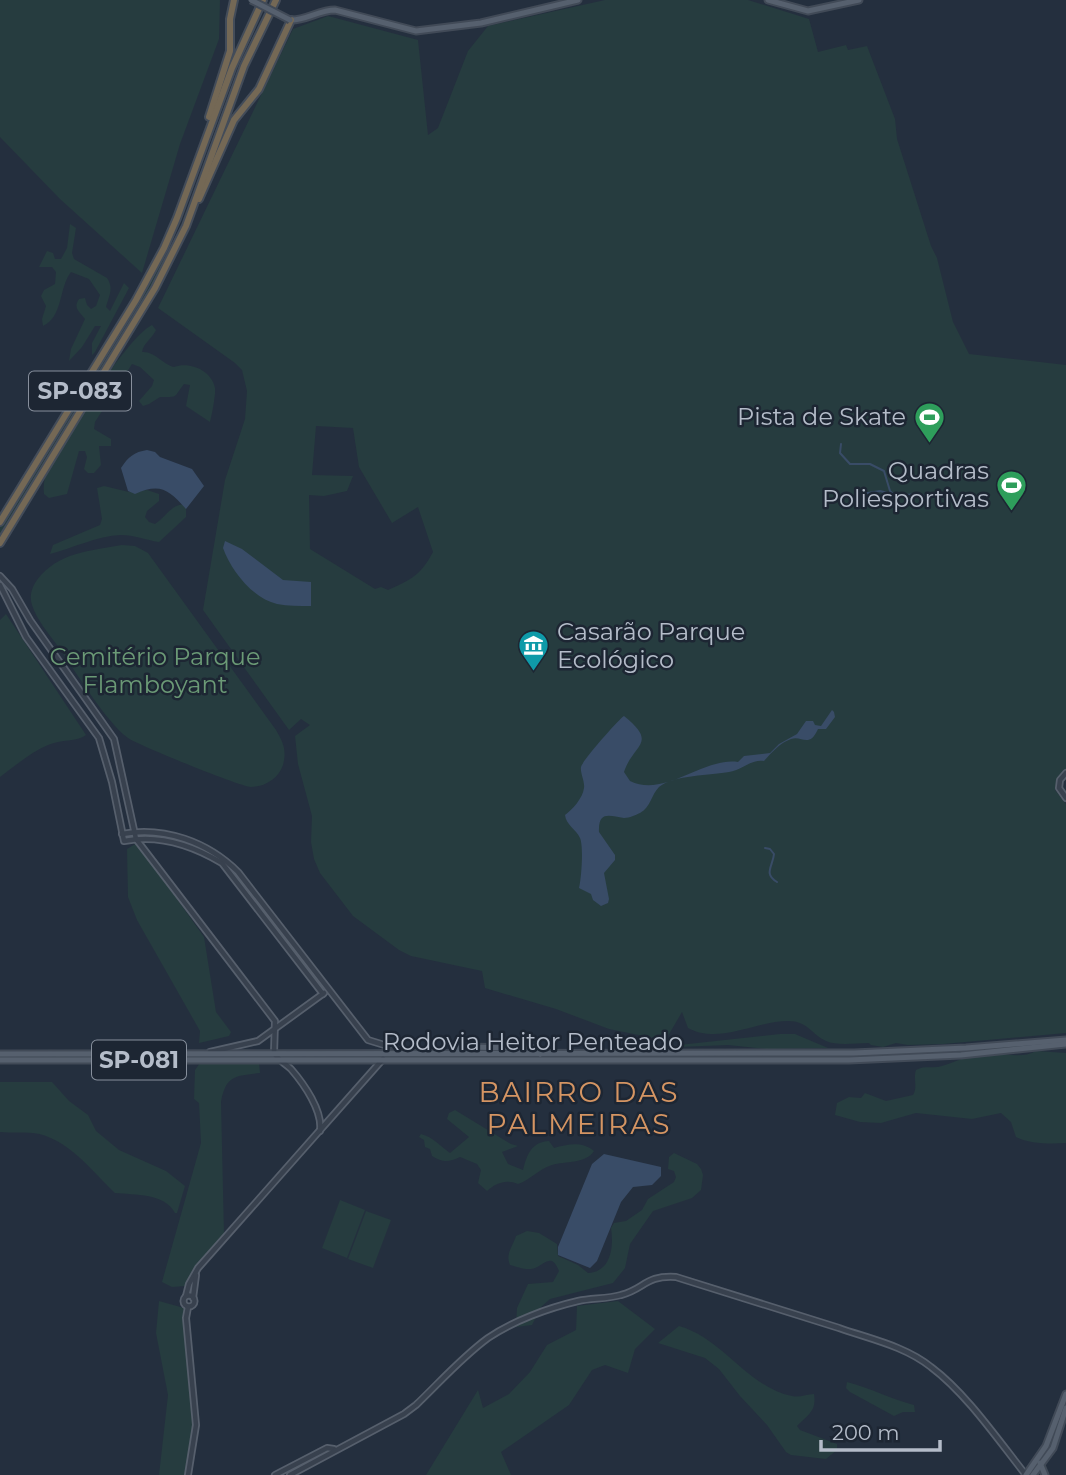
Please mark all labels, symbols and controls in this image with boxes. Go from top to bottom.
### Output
road number: SP-083 [29,372,131,410]
sports icon: Pista de Skate [912,400,946,444]
place label: Pista de Skate [737,402,906,431]
place label: Quadras Poliesportivas [822,456,989,513]
sports icon: Quadras Poliesportivas [995,468,1029,512]
place label: Casarão Parque Ecológico [557,617,745,674]
museum icon: Casarão Parque Ecológico [517,629,551,673]
park label: Cemitério Parque Flamboyant [50,642,260,699]
street label: Rodovia Heitor Penteado [383,1027,683,1056]
road number: SP-081 [92,1040,186,1079]
district label: BAIRRO DAS PALMEIRAS [479,1075,679,1141]
scale bar [821,1408,940,1452]
text: 200 m [832,1420,899,1445]

